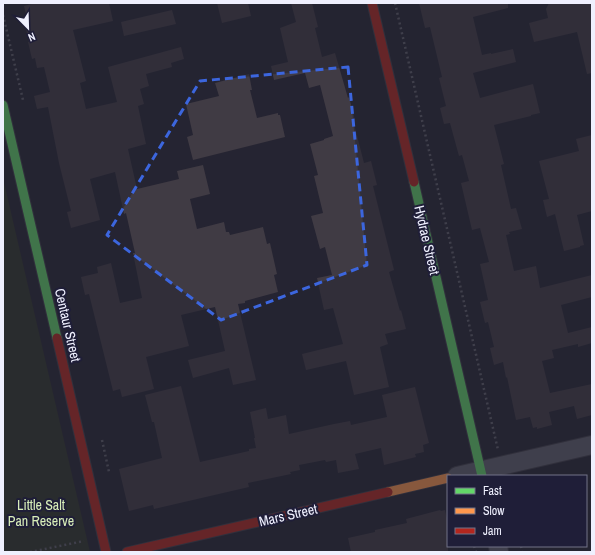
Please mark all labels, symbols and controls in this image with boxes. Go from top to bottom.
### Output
north arrow [8,8,48,48]
text: N [26,29,38,45]
street label: Hydrae Street [410,203,444,277]
street label: Centaur Street [51,287,85,363]
legend [447,475,587,547]
text: Fast [483,483,502,499]
park label: Little Salt Pan Reserve [8,496,74,530]
street label: Mars Street [257,500,319,530]
text: Slow [483,503,505,519]
text: Jam [483,523,502,539]

